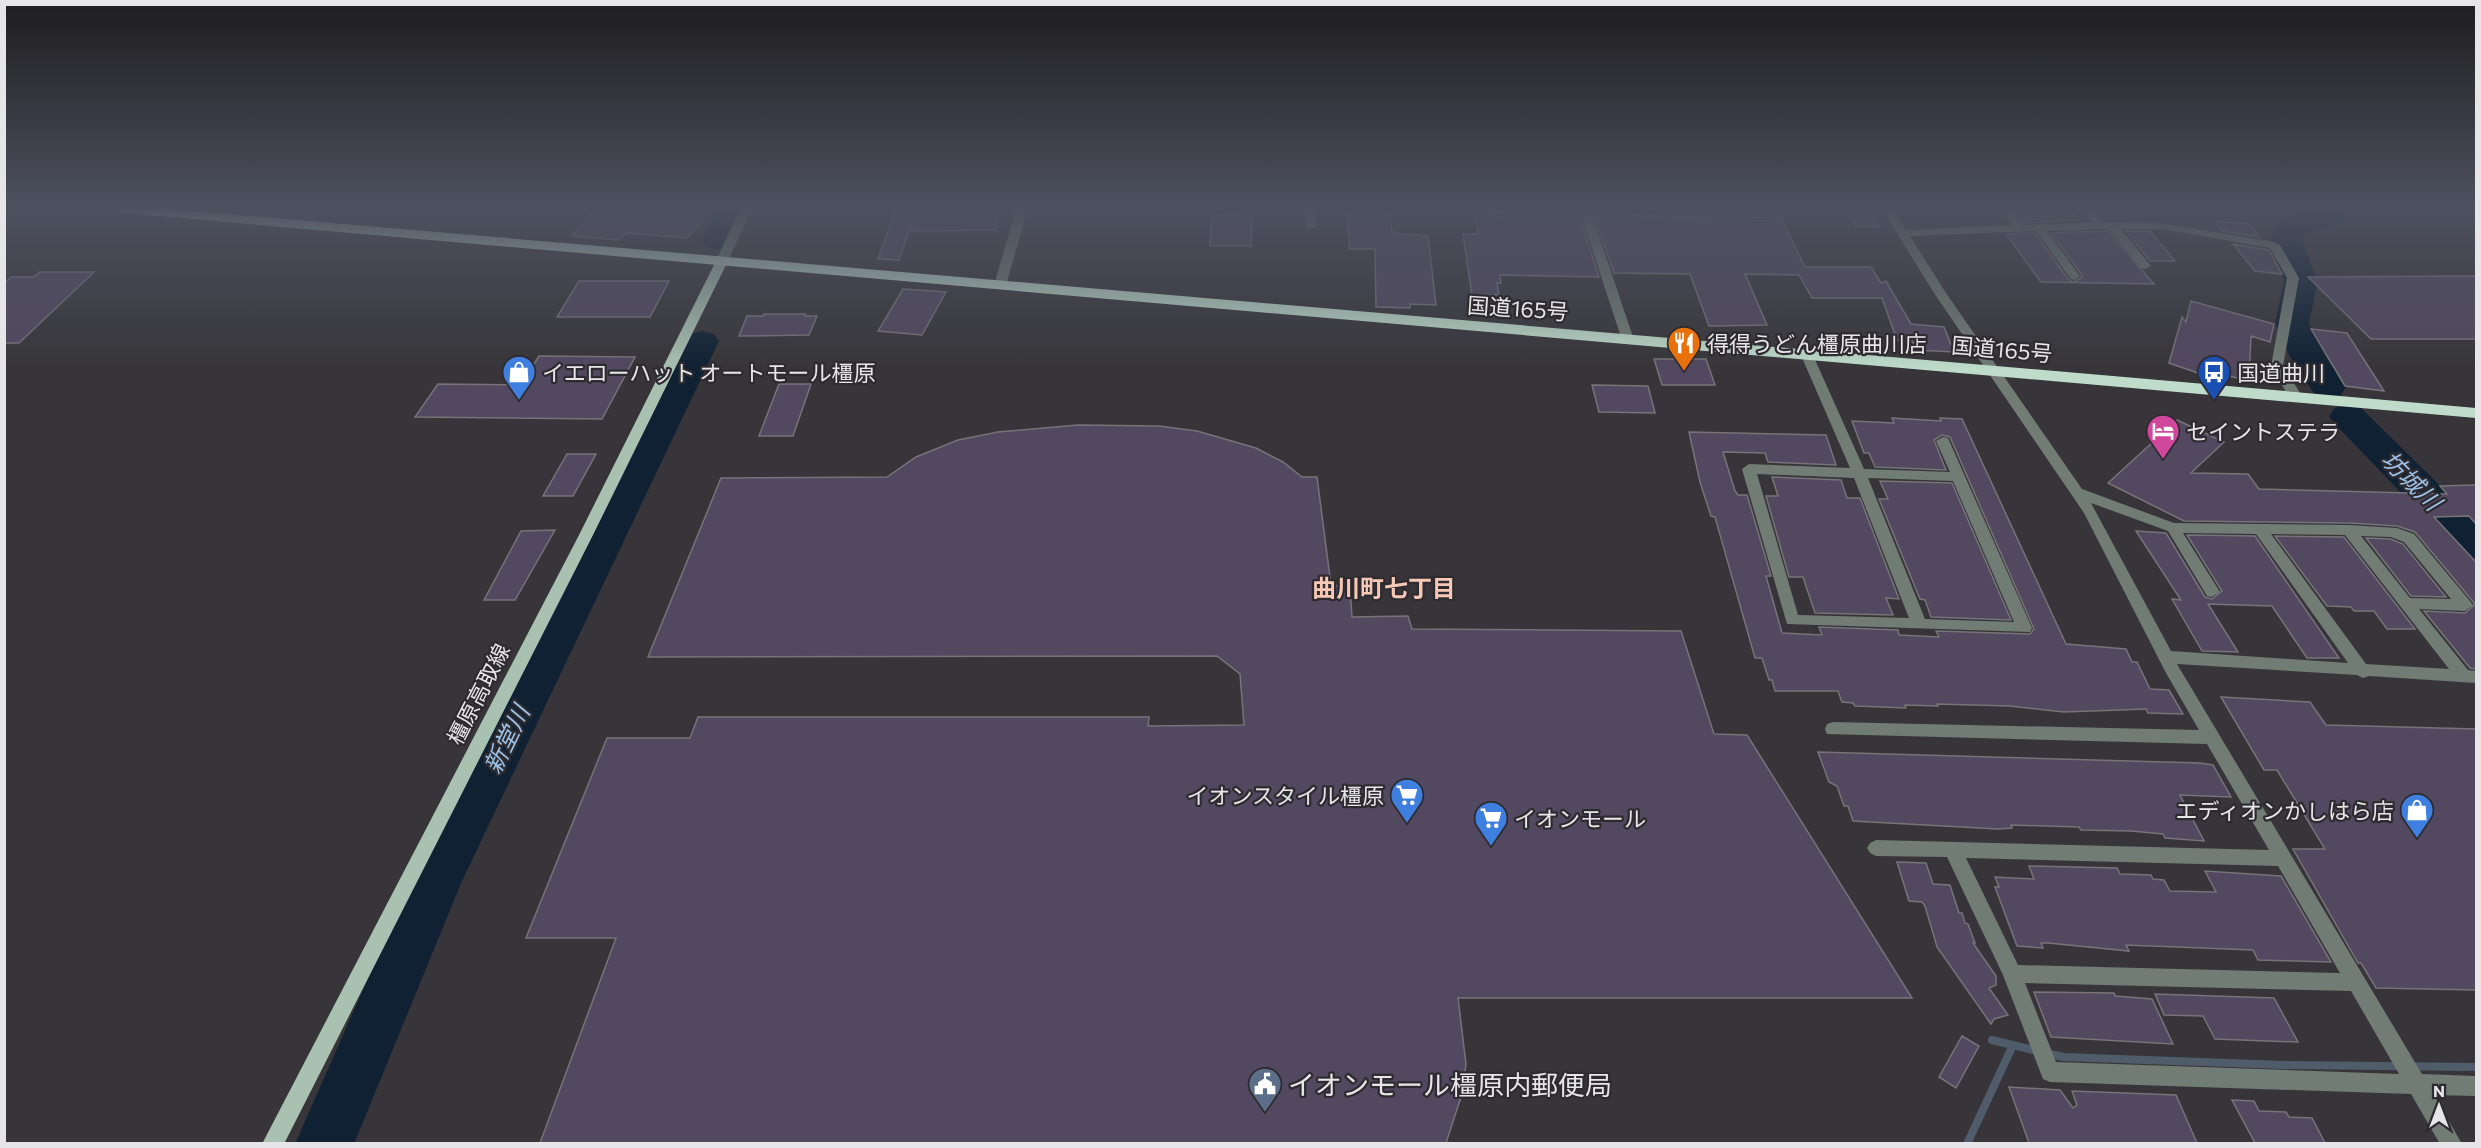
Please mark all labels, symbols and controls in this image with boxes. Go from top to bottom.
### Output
street label: 国道165号 [1466,291,1570,325]
restaurant icon: 得得うどん橿原曲川店 [1666,325,1702,372]
place label: 得得うどん橿原曲川店 [1707,330,1927,357]
street label: 国道165号 [1950,331,2054,367]
shop icon: イエローハット オートモール橿原 [501,354,537,401]
bus stop icon: 国道曲川 [2196,354,2232,401]
place label: イエローハット オートモール橿原 [542,359,876,386]
place label: 国道曲川 [2237,359,2325,386]
hotel icon: セイントステラ [2145,413,2181,460]
place label: セイントステラ [2186,418,2340,445]
water label: 坊城川 [2376,444,2450,518]
district label: 曲川町七丁目 [1312,573,1456,602]
street label: 橿原高取線 [441,639,515,749]
water label: 新堂川 [477,698,536,778]
supermarket icon: イオンスタイル橿原 [1389,777,1425,824]
place label: イオンスタイル橿原 [1186,782,1384,809]
shop icon: エディオンかしはら店 [2399,792,2435,839]
place label: エディオンかしはら店 [2176,797,2394,824]
supermarket icon: イオンモール [1473,800,1509,847]
place label: イオンモール [1514,805,1646,832]
public building icon: イオンモール橿原内郵便局 [1247,1066,1283,1113]
place label: イオンモール橿原内郵便局 [1288,1068,1612,1101]
north arrow [2409,1076,2469,1136]
text: N [2433,1081,2445,1100]

